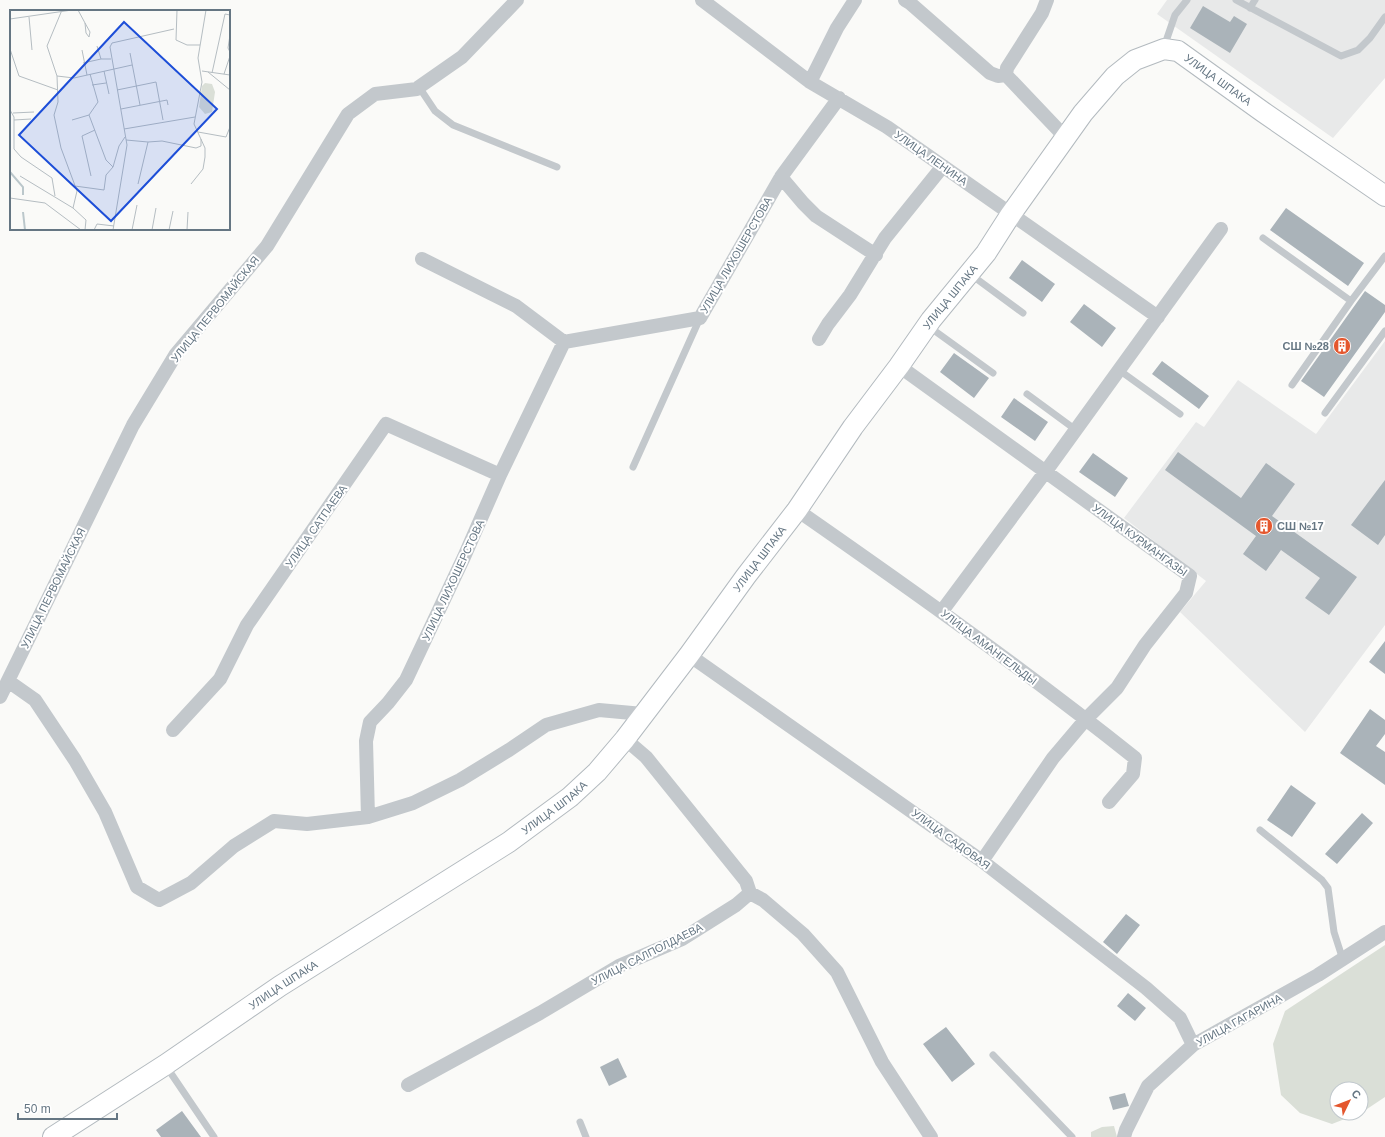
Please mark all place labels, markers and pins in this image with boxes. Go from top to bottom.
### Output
building icon: СШ №28 [1332,336,1352,356]
place label: СШ №28 [1282,340,1329,352]
building icon: СШ №17 [1254,516,1274,536]
place label: СШ №17 [1277,520,1324,532]

